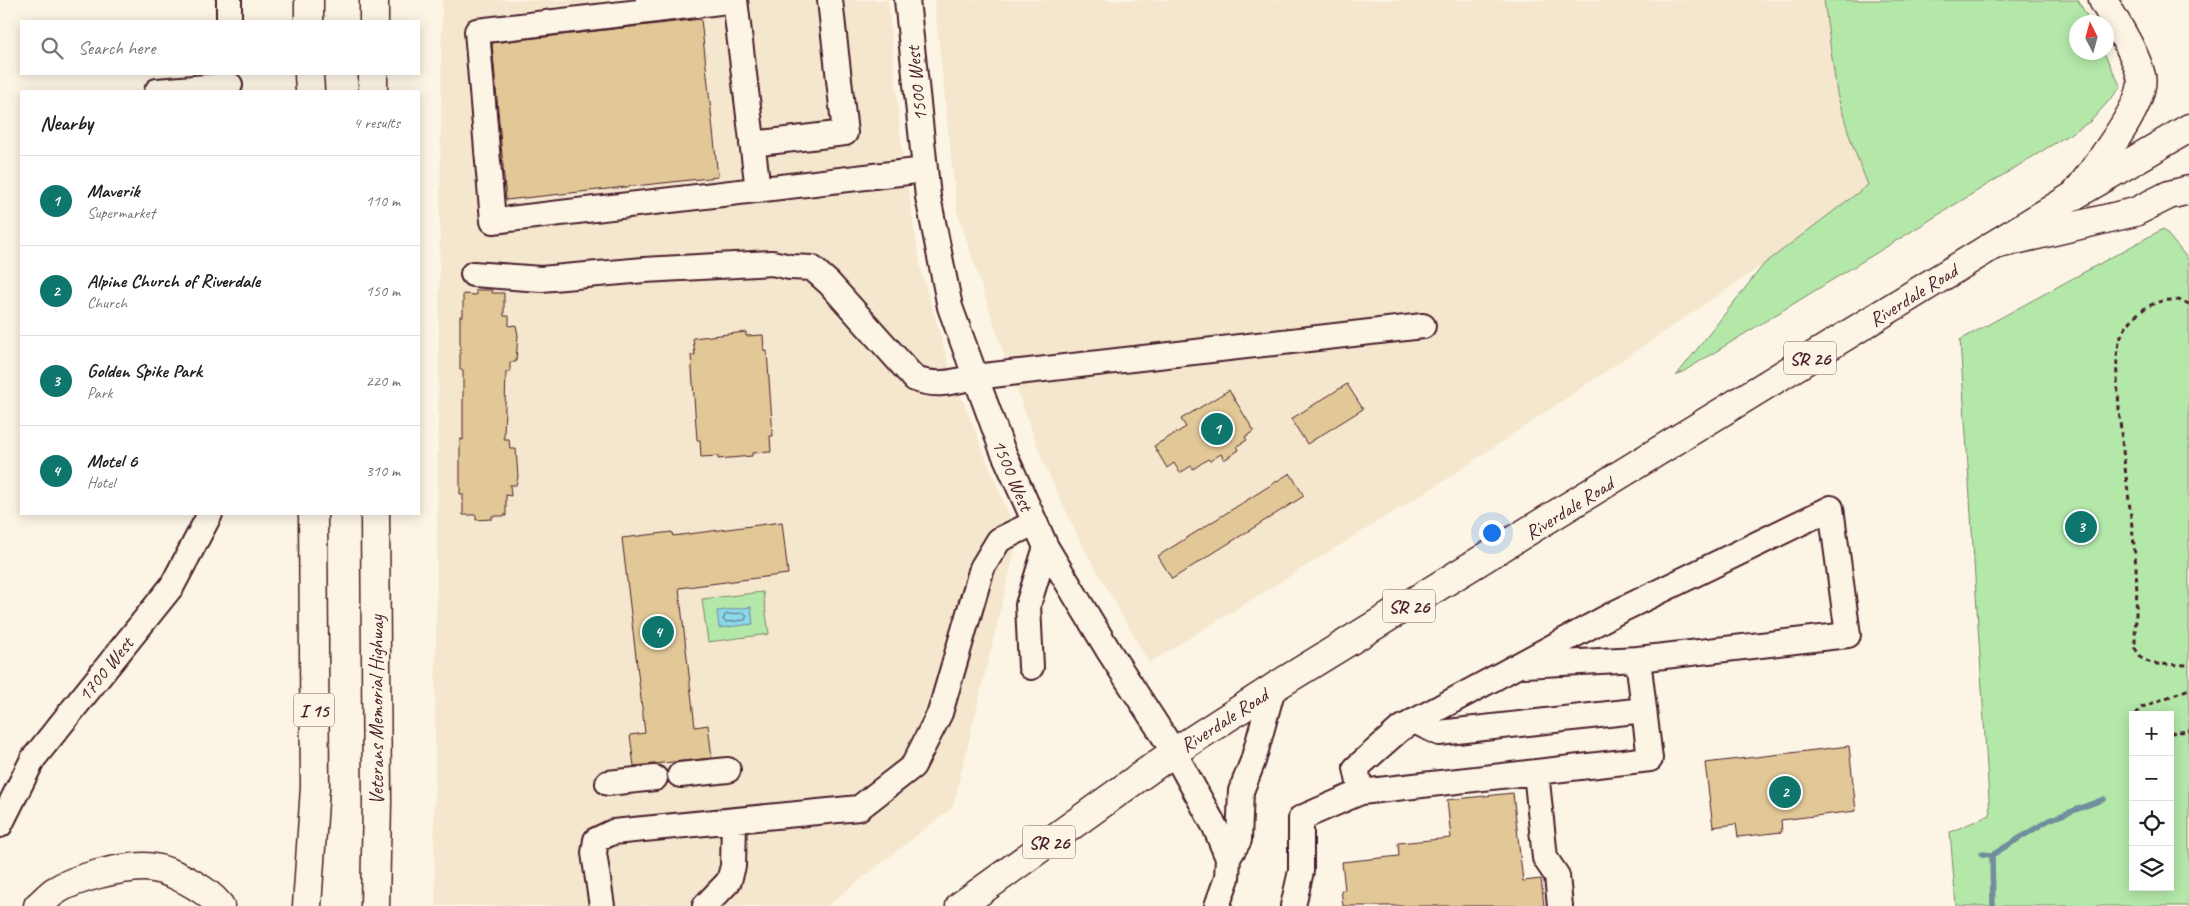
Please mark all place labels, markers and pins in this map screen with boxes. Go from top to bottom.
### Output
pin: 1 [1201,410,1233,448]
pin: 3 [2065,508,2097,546]
pin: 4 [642,613,674,651]
pin: 2 [1769,773,1801,811]

